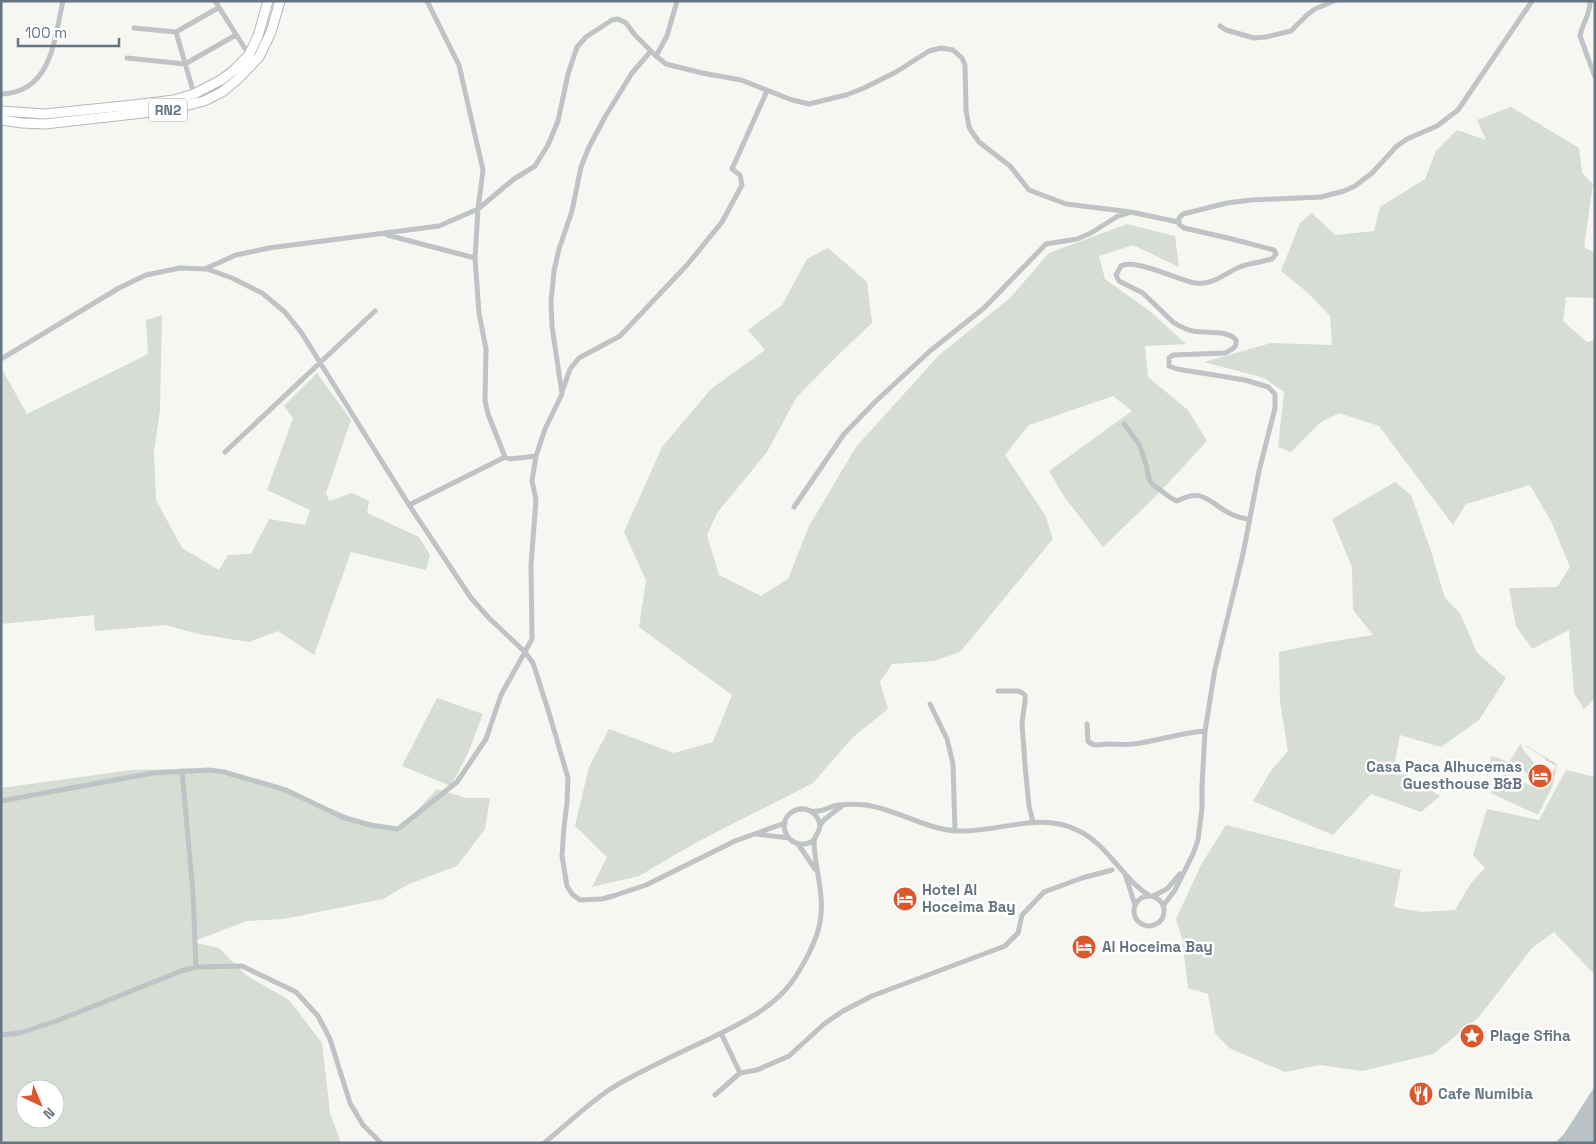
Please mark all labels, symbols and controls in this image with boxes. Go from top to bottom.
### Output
scale bar [18,15,119,47]
text: 100 m [25,23,67,42]
road number: RN2 [149,98,187,122]
place label: Casa Paca Alhucemas Guesthouse B&B [1366,757,1522,793]
hotel icon: Casa Paca Alhucemas Guesthouse B&B [1527,763,1553,789]
place label: Hotel Al Hoceima Bay [922,880,1015,916]
hotel icon: Hotel Al Hoceima Bay [892,886,918,912]
hotel icon: Al Hoceima Bay [1071,934,1097,960]
place label: Al Hoceima Bay [1102,937,1213,956]
place icon: Plage Sfiha [1459,1023,1485,1049]
place label: Plage Sfiha [1490,1026,1571,1045]
north arrow [15,1079,65,1129]
restaurant icon: Cafe Numibia [1408,1081,1434,1107]
place label: Cafe Numibia [1438,1084,1533,1103]
text: N [39,1104,59,1123]

